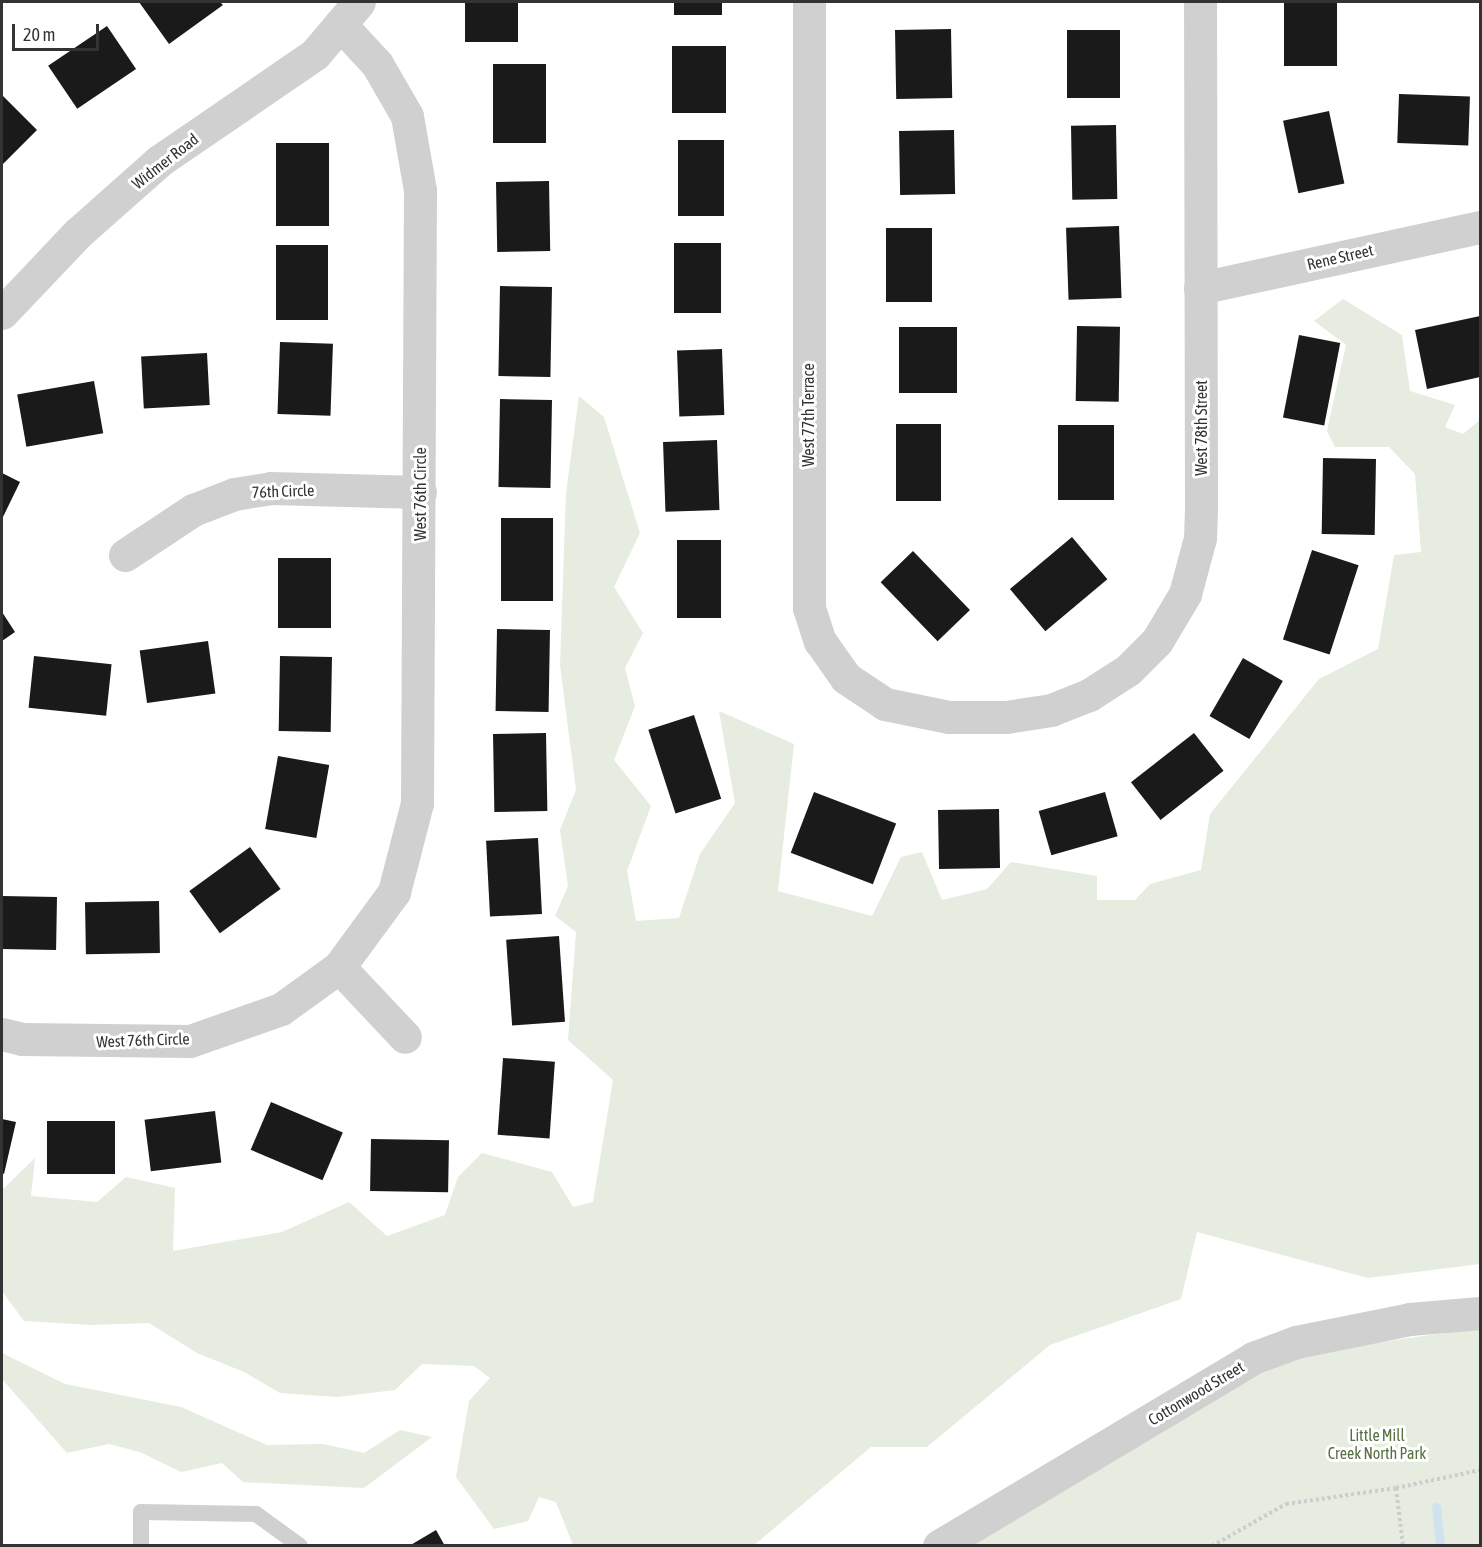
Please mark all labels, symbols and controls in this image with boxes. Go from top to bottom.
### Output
scale bar [15,12,102,50]
text: 20 m [23,24,55,45]
street label: Widmer Road [128,129,202,193]
street label: Rene Street [1305,240,1375,274]
street label: West 77th Terrace [798,363,818,467]
street label: West 78th Street [1191,380,1211,476]
street label: West 76th Circle [410,447,430,541]
street label: 76th Circle [251,480,315,502]
street label: West 76th Circle [96,1029,190,1051]
street label: Cottonwood Street [1145,1357,1247,1429]
park label: Little Mill Creek North Park [1328,1425,1426,1463]

